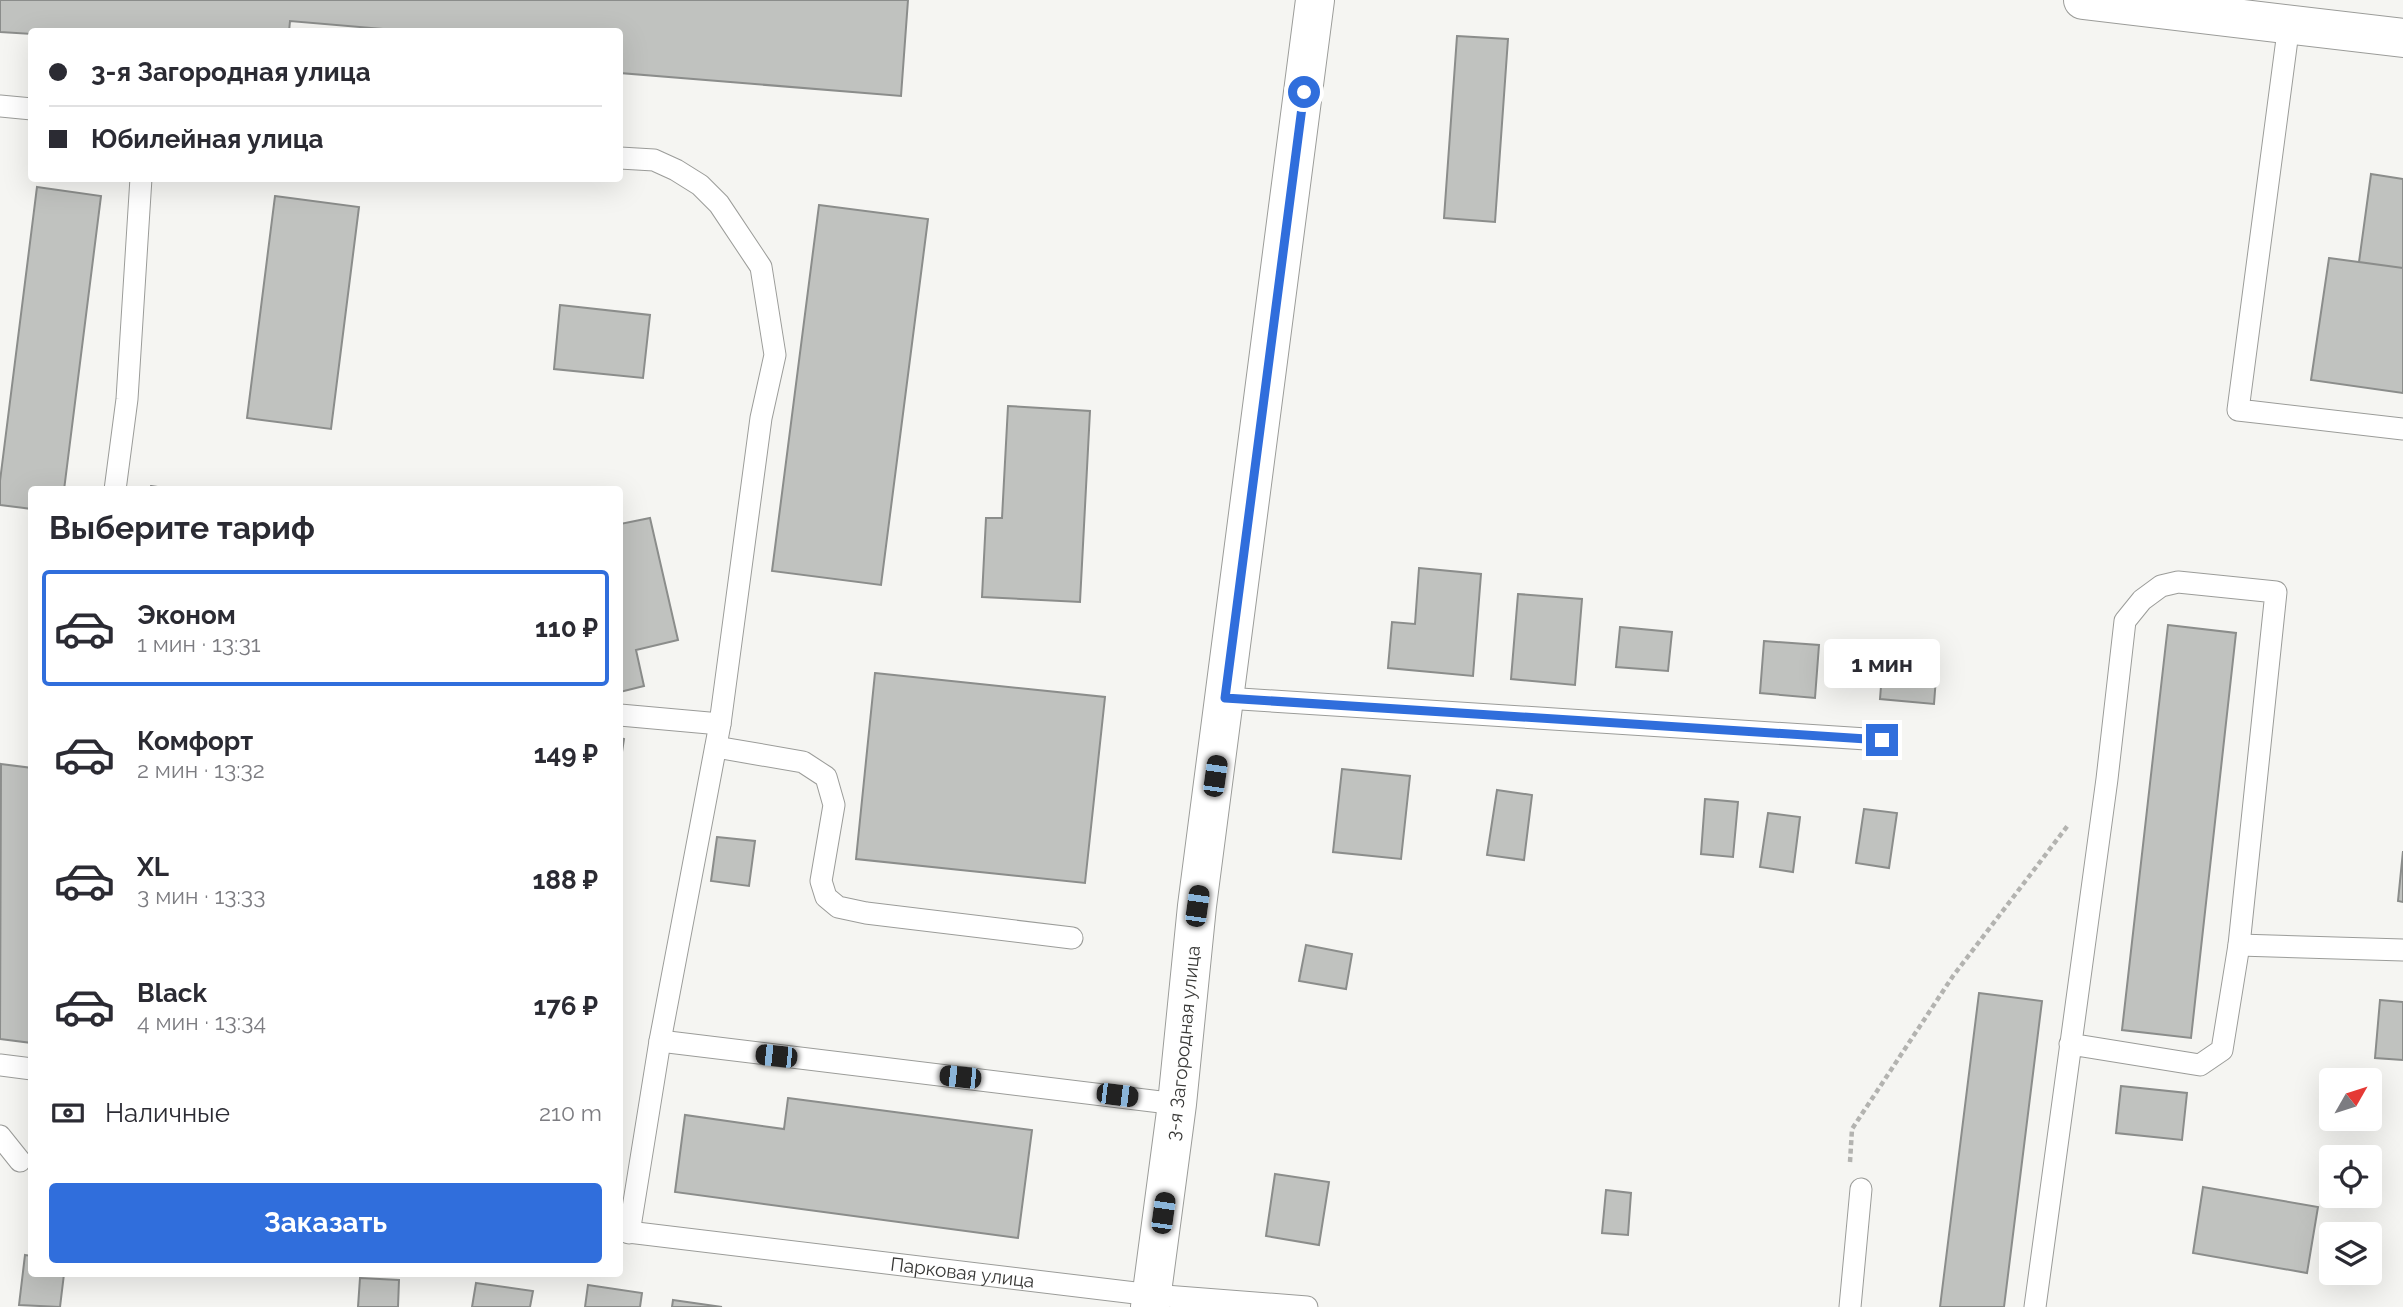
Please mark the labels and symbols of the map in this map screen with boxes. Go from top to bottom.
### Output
route start [1288,76,1320,108]
callout: 1 мин [1824,638,1940,688]
route end [1866,724,1898,756]
car [1202,754,1229,798]
car [1184,884,1211,928]
street label: 3-я Загородная улица [1161,944,1204,1142]
car [755,1043,798,1069]
car [939,1064,982,1090]
north arrow [2319,1068,2382,1130]
car [1095,1082,1140,1108]
car [1150,1191,1177,1235]
street label: Парковая улица [889,1253,1036,1292]

